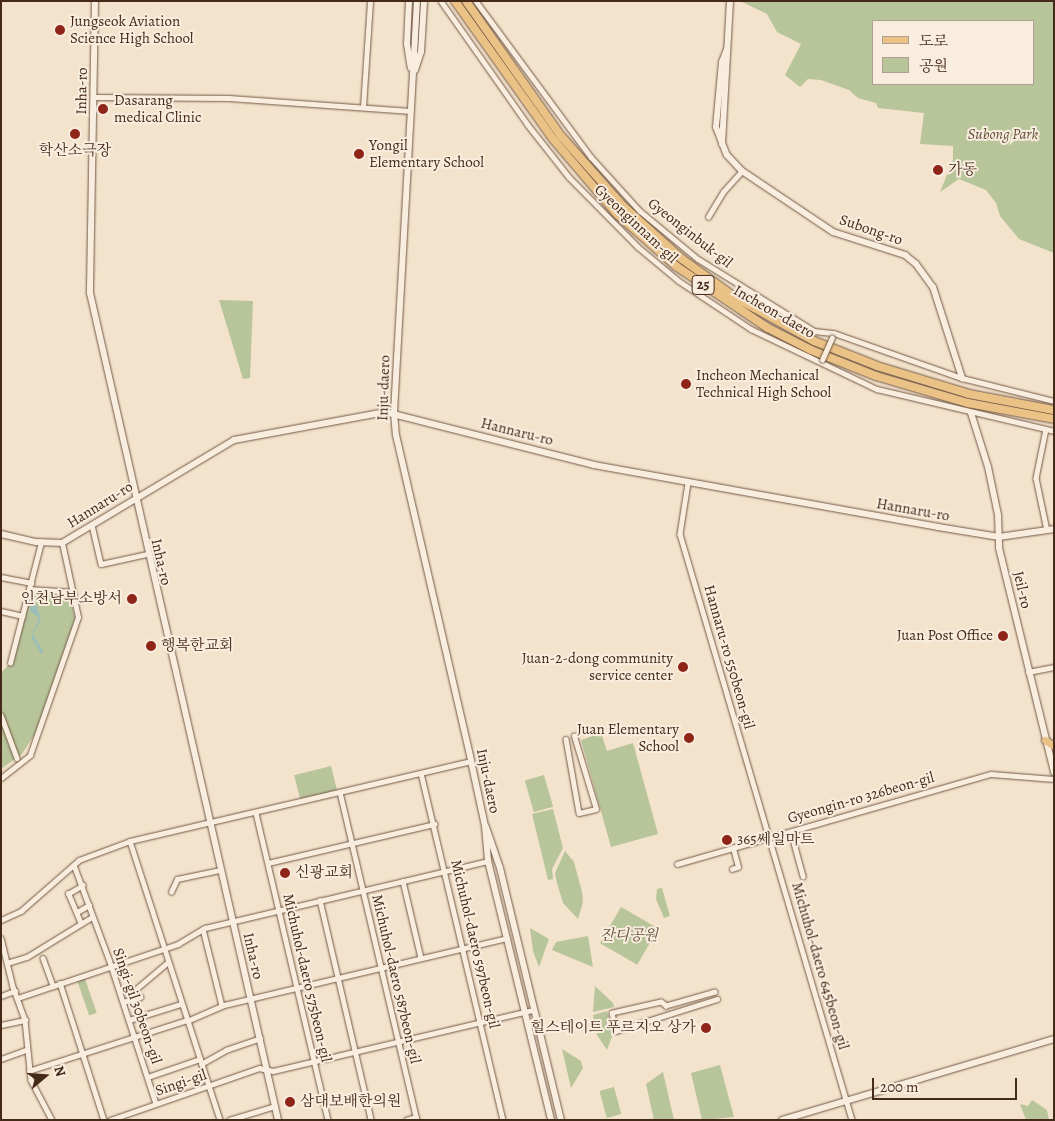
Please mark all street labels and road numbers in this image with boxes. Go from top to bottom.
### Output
street label: Inha-ro [73,67,91,115]
street label: Gyeonginnam-gil [591,181,681,267]
street label: Gyeonginbuk-gil [644,194,736,272]
street label: Subong-ro [837,211,905,249]
road number: 25 [690,274,716,296]
street label: Incheon-daero [730,282,818,342]
street label: Inju-daero [374,355,394,421]
street label: Hannaru-ro [479,414,555,450]
street label: Hannaru-ro [64,478,136,532]
street label: Hannaru-ro [875,495,951,525]
street label: Inha-ro [147,537,175,587]
street label: Jeil-ro [1009,570,1035,610]
street label: Hannaru-ro 550beon-gil [700,583,758,731]
street label: Inju-daero [472,747,504,815]
street label: Gyeongin-ro 326beon-gil [786,768,936,828]
street label: Michuhol-daero 597beon-gil [447,858,503,1030]
street label: Michuhol-daero 645beon-gil [787,880,853,1052]
street label: Michuhol-daero 575beon-gil [279,892,335,1064]
street label: Michuhol-daero 587beon-gil [368,893,424,1065]
street label: Inha-ro [239,931,267,981]
street label: Singi-gil 30beon-gil [109,946,165,1066]
street label: Singi-gil [153,1066,209,1100]

